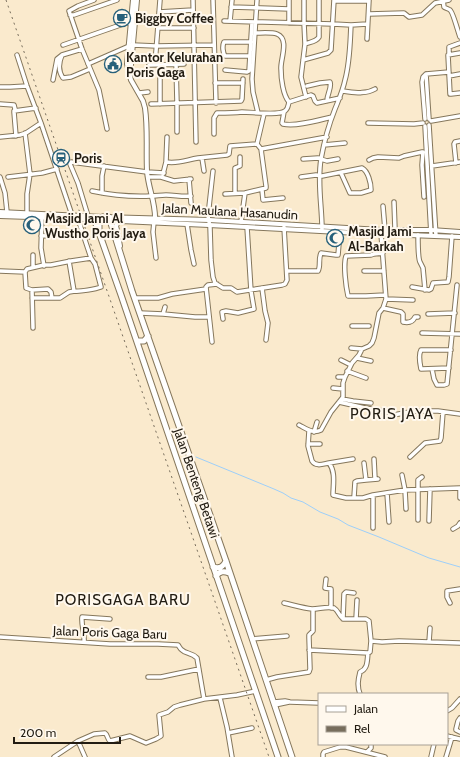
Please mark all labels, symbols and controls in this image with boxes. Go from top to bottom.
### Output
cafe icon: Biggby Coffee [112,8,132,28]
place label: Biggby Coffee [135,10,214,26]
place label: Kantor Kelurahan Poris Gaga [126,49,223,80]
public building icon: Kantor Kelurahan Poris Gaga [103,54,123,74]
station icon: Poris [51,148,71,168]
place label: Poris [74,150,102,166]
street label: Jalan Maulana Hasanudin [160,199,299,223]
place label: Masjid Jami Al Wustho Poris Jaya [45,210,146,241]
mosque icon: Masjid Jami Al Wustho Poris Jaya [22,215,42,235]
place label: Masjid Jami Al-Barkah [348,223,412,254]
mosque icon: Masjid Jami Al-Barkah [325,228,345,248]
district label: PORIS JAYA [350,405,434,423]
street label: Jalan Benteng Betawi [170,425,223,540]
district label: PORISGAGA BARU [55,591,191,609]
street label: Jalan Poris Gaga Baru [52,622,167,642]
legend [318,693,448,745]
text: Jalan [353,701,378,716]
scale bar [14,719,120,745]
text: Rel [354,721,370,736]
text: 200 m [20,725,56,740]

